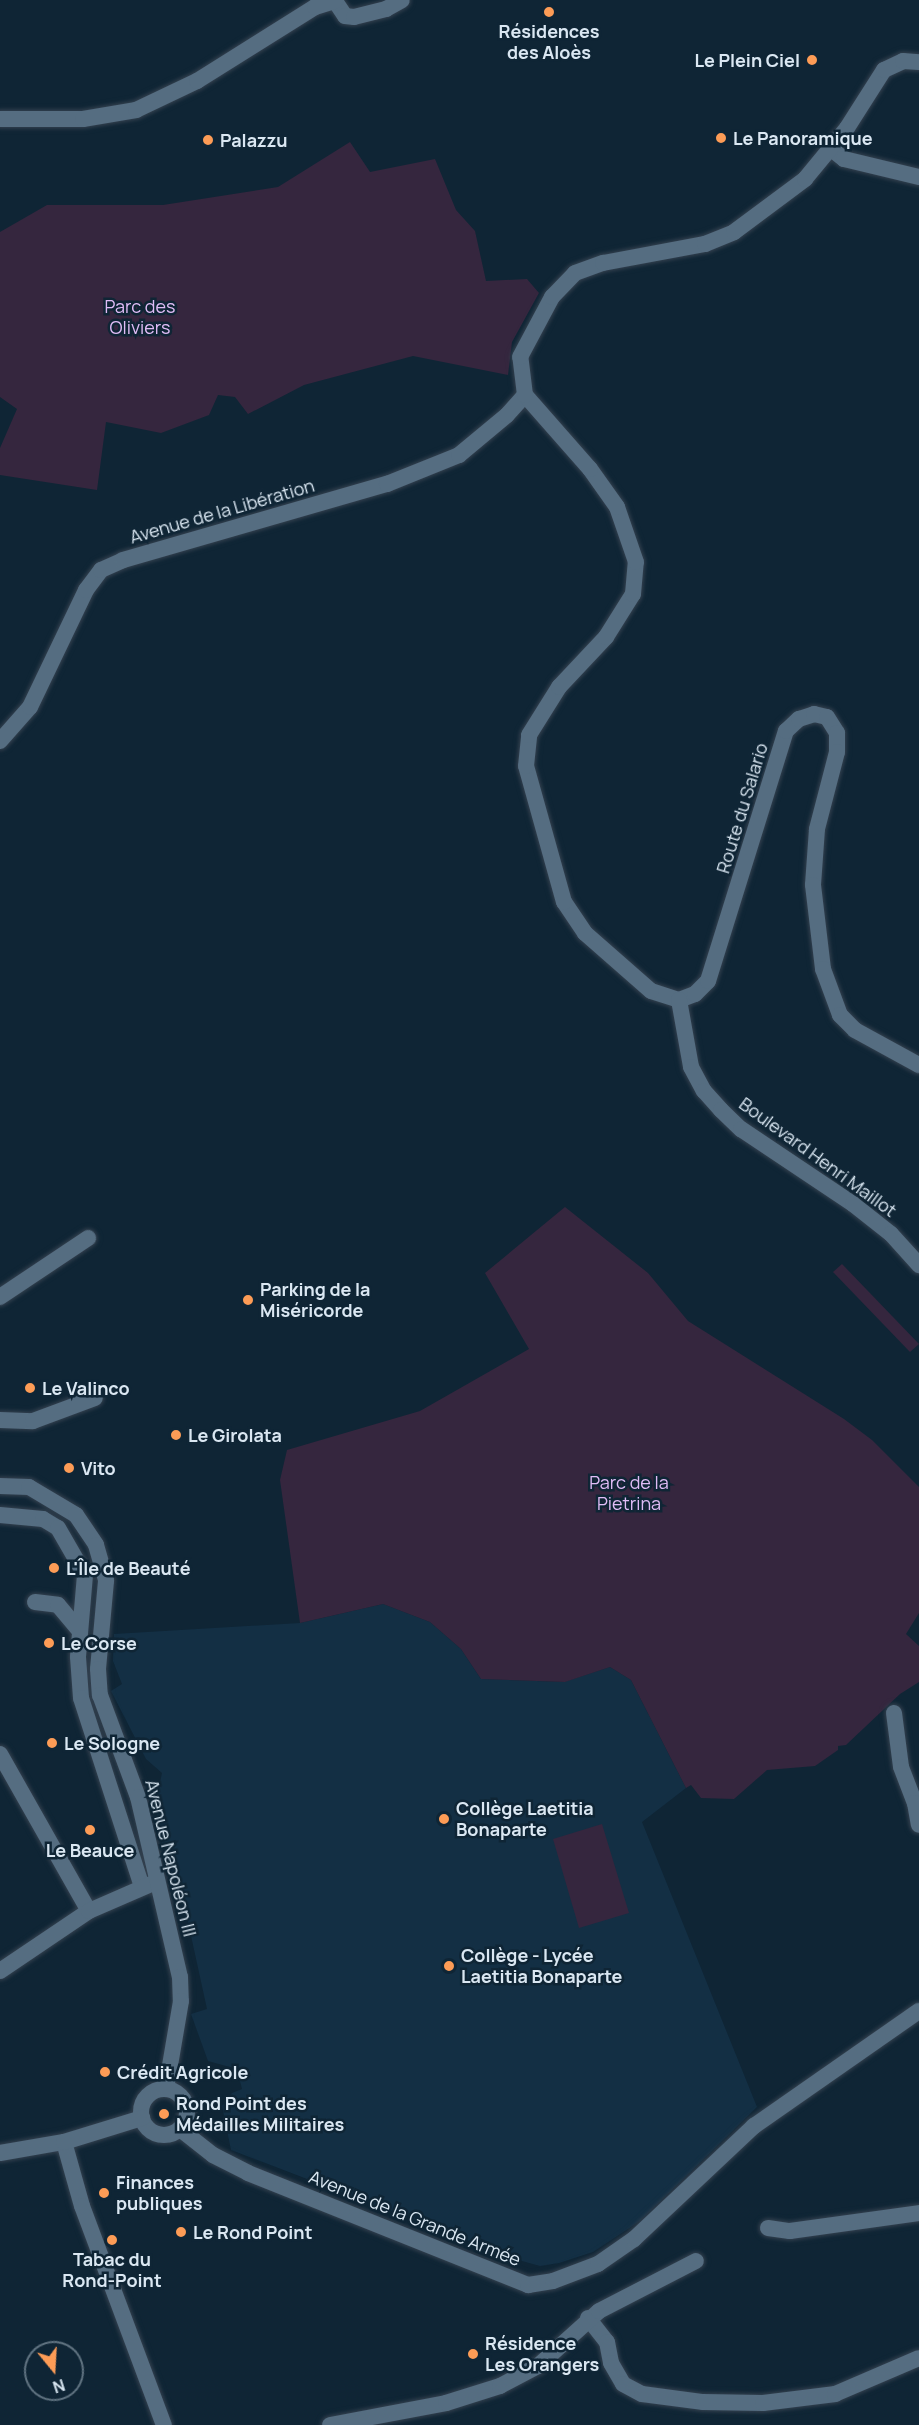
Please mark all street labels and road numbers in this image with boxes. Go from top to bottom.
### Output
street label: Avenue de la Libération [127,474,317,548]
street label: Route du Salario [712,740,772,876]
street label: Boulevard Henri Maillot [735,1093,901,1221]
street label: Avenue Napoléon III [141,1777,201,1939]
street label: Avenue de la Grande Armée [306,2166,524,2270]

